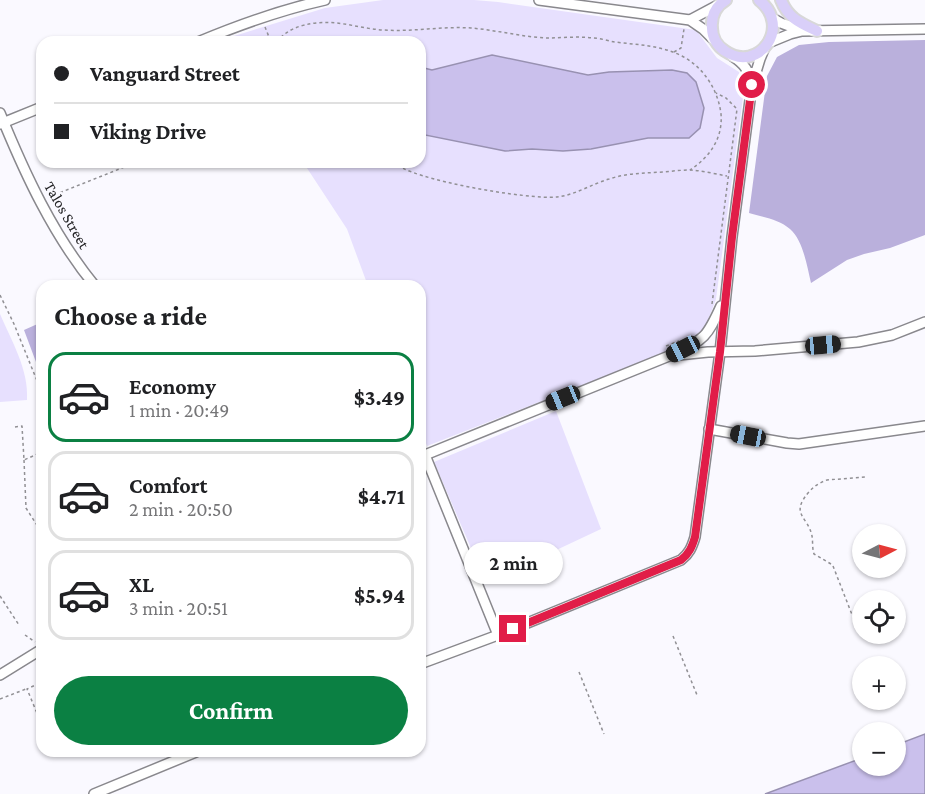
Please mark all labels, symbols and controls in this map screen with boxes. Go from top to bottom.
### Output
text: Vanguard Street [90,61,240,86]
route start [738,71,765,98]
text: Viking Drive [90,119,206,144]
street label: Talos Street [41,179,93,252]
text: Choose a ride [54,301,207,331]
car [663,333,703,365]
car [804,334,842,356]
icon: car [57,370,111,424]
text: Economy [129,374,216,399]
car [543,383,583,413]
text: $3.49 [354,385,405,410]
text: 1 min · 20:49 [129,399,229,421]
car [729,424,767,448]
icon: car [57,469,111,523]
text: Comfort [129,473,207,498]
text: $4.71 [358,484,405,509]
text: 2 min · 20:50 [129,498,233,520]
north arrow [852,524,906,578]
map controls [852,524,906,776]
callout: 2 min [464,542,562,584]
text: 2 min [489,552,538,574]
icon: car [57,568,111,622]
text: XL [129,572,154,597]
text: $5.94 [354,583,405,608]
button: locate [852,590,906,644]
text: 3 min · 20:51 [129,597,228,619]
route end [499,615,526,642]
button: + [852,656,906,710]
button: Confirm [54,676,408,745]
button: − [852,722,906,776]

